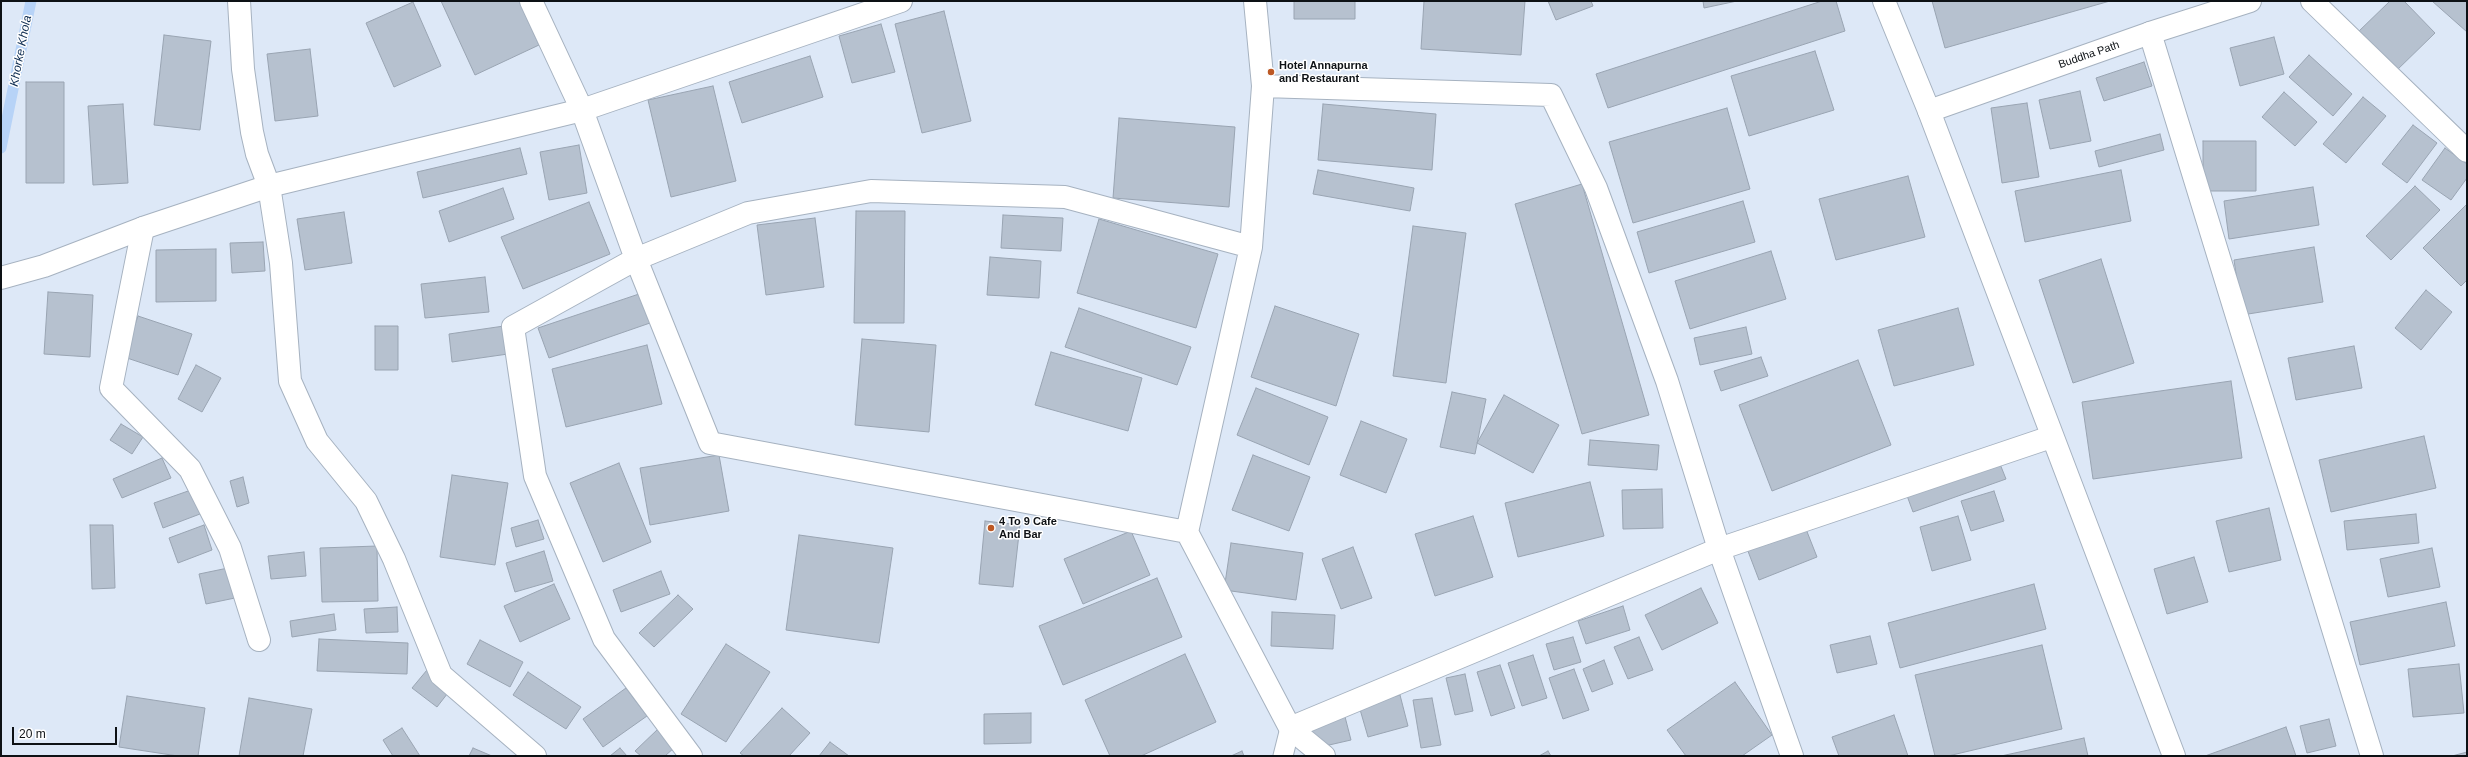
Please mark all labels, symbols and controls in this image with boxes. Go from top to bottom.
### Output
water label: Khorke Khola [7,14,35,88]
street label: Buddha Path [2057,38,2121,72]
place label: Hotel Annapurna and Restaurant [1279,59,1368,85]
marker: Hotel Annapurna and Restaurant [1266,67,1276,77]
place label: 4 To 9 Cafe And Bar [999,515,1057,541]
marker: 4 To 9 Cafe And Bar [986,523,996,533]
scale bar [14,719,119,745]
text: 20 m [19,727,46,741]

